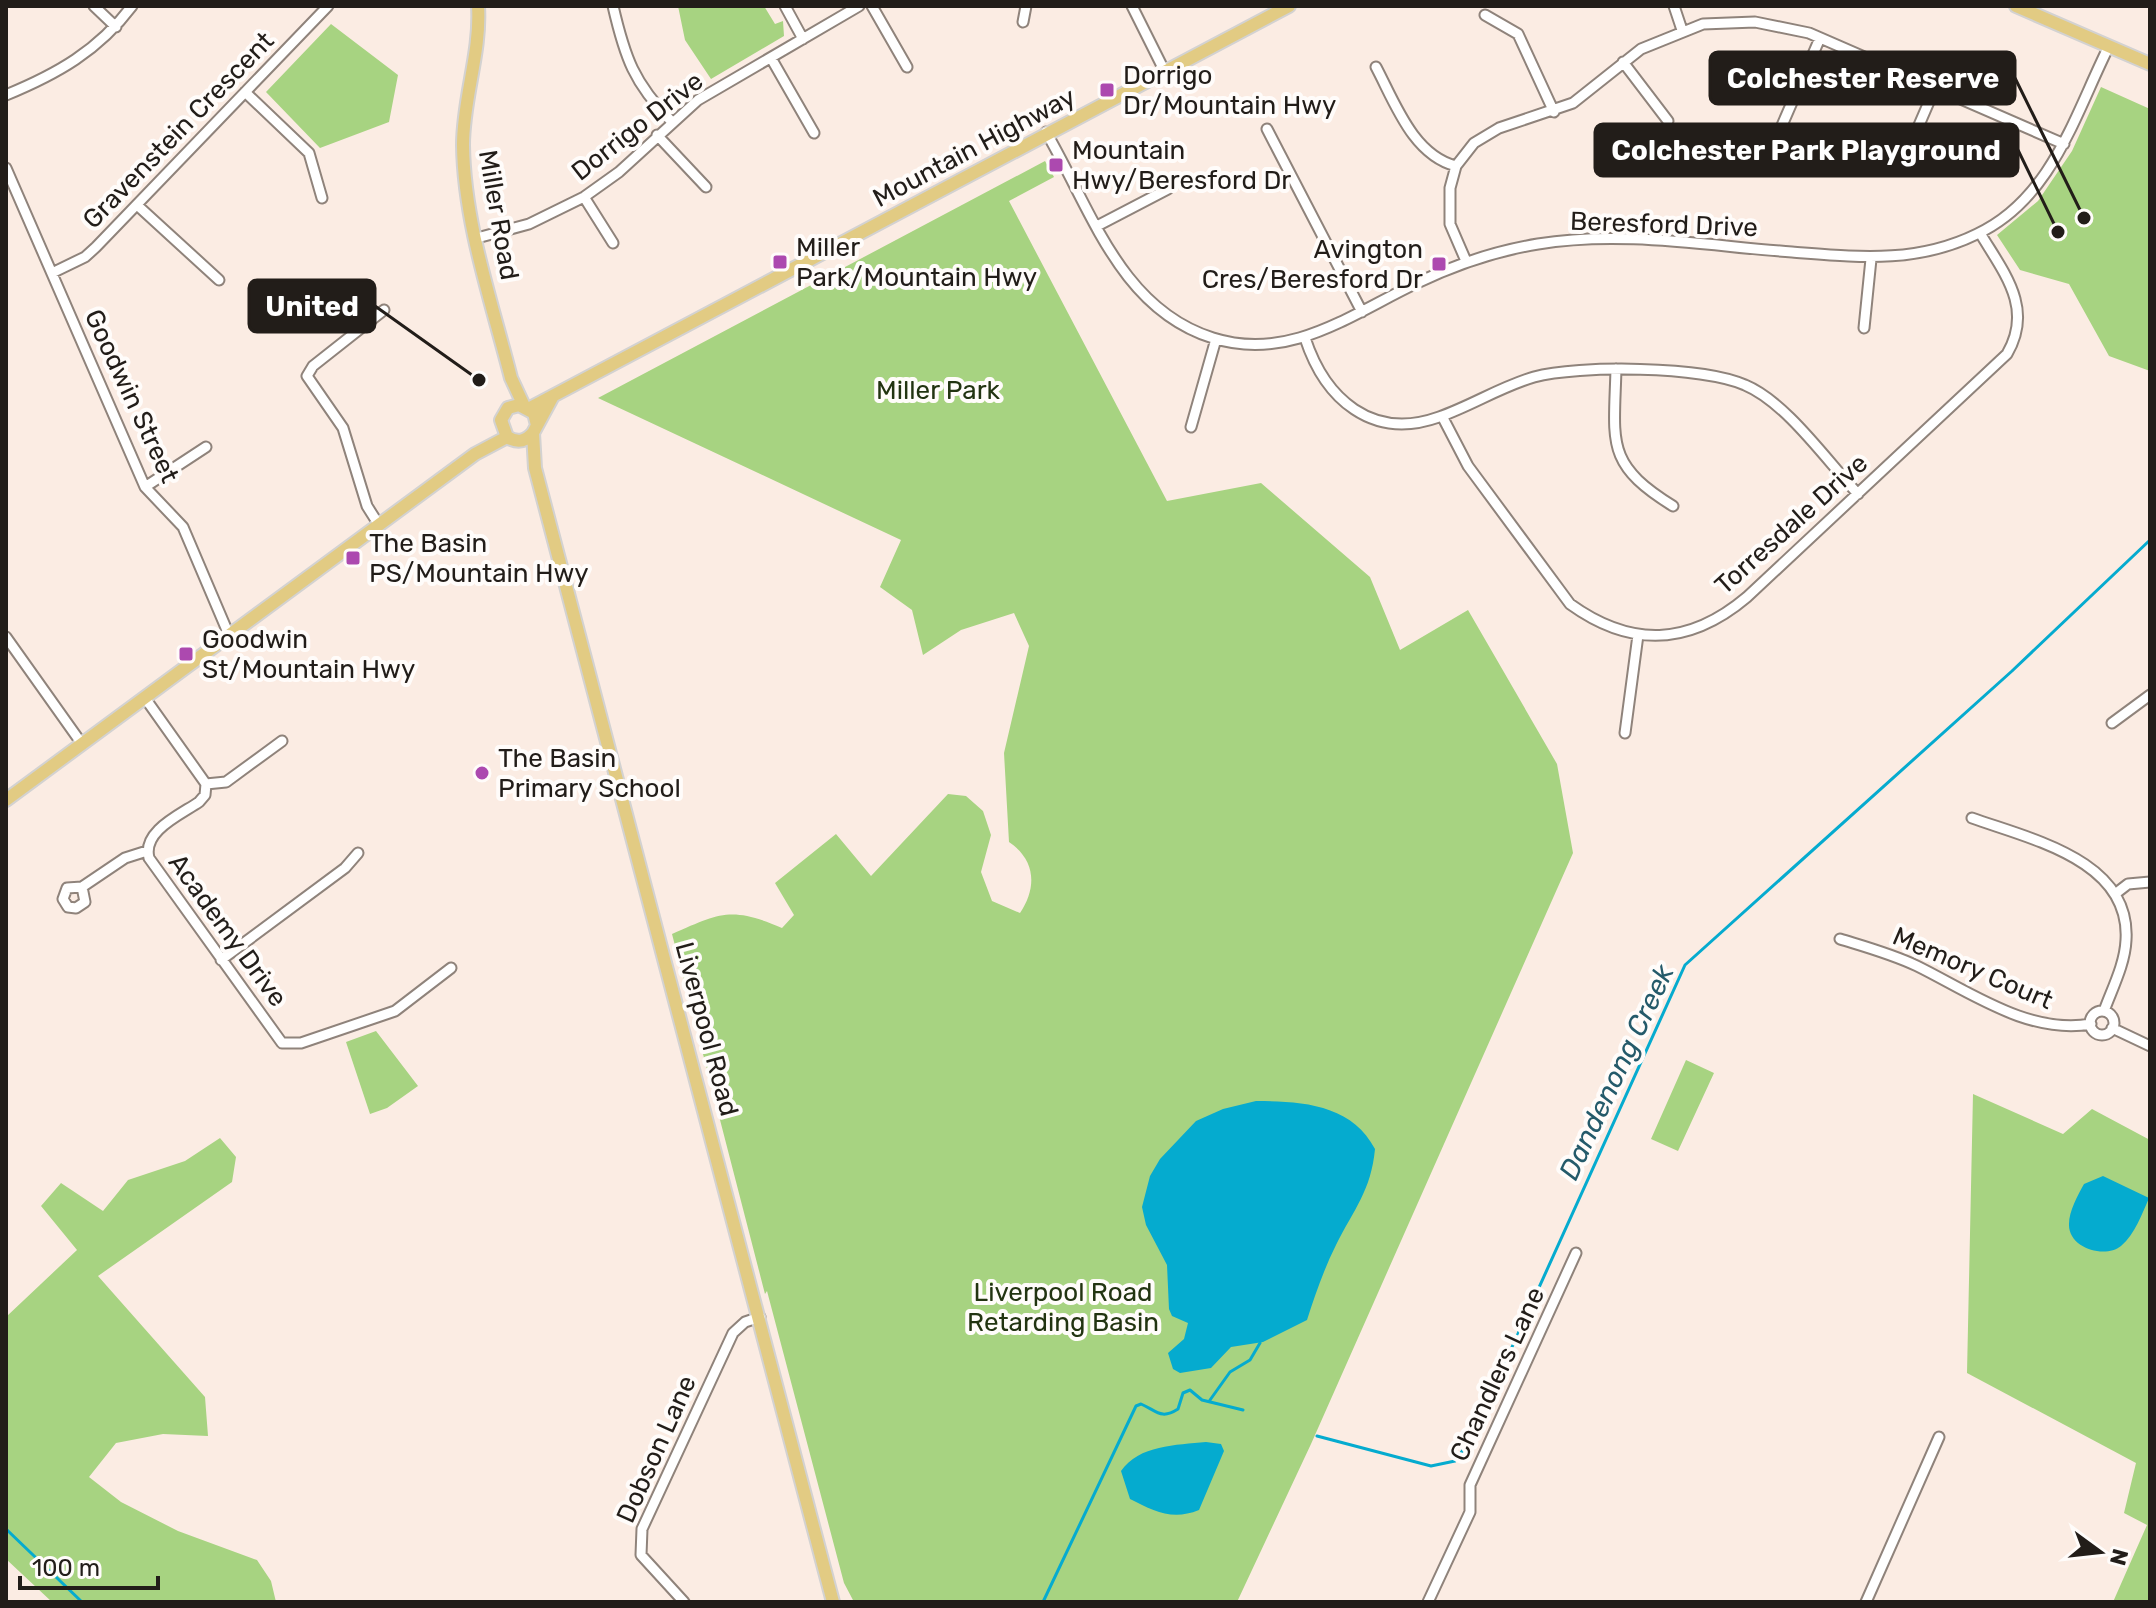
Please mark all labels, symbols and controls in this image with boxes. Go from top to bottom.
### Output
street label: Gravenstein Crescent [76,26,280,235]
callout: Colchester Reserve [1710,52,2015,104]
place label: Dorrigo Dr/Mountain Hwy [1123,60,1336,121]
text: Colchester Reserve [1727,62,1999,95]
street label: Dorrigo Drive [565,65,709,187]
street label: Mountain Highway [868,81,1081,214]
marker: Dorrigo Dr/Mountain Hwy [1098,81,1116,99]
callout: Colchester Park Playground [1595,124,2018,176]
text: Colchester Park Playground [1611,134,2001,167]
place label: Mountain Hwy/Beresford Dr [1072,135,1291,196]
street label: Miller Road [472,148,525,282]
marker: Mountain Hwy/Beresford Dr [1047,156,1065,174]
street label: Beresford Drive [1569,206,1758,243]
place label: Miller Park/Mountain Hwy [796,232,1037,293]
place label: Avington Cres/Beresford Dr [1202,234,1423,295]
marker: Miller Park/Mountain Hwy [771,253,789,271]
marker: Avington Cres/Beresford Dr [1430,255,1448,273]
callout: United [249,280,375,332]
text: United [265,290,359,323]
street label: Goodwin Street [78,305,185,488]
park label: Miller Park [876,375,1001,406]
street label: Torresdale Drive [1709,448,1874,601]
place label: The Basin PS/Mountain Hwy [369,528,589,589]
marker: The Basin PS/Mountain Hwy [344,549,362,567]
place label: Goodwin St/Mountain Hwy [202,624,415,685]
marker: Goodwin St/Mountain Hwy [177,645,195,663]
place label: The Basin Primary School [498,743,681,804]
marker: The Basin Primary School [473,764,491,782]
street label: Academy Drive [162,848,293,1013]
street label: Memory Court [1888,921,2058,1016]
street label: Liverpool Road [668,939,745,1120]
water label: Dandenong Creek [1552,959,1681,1185]
park label: Liverpool Road Retarding Basin [967,1277,1159,1338]
street label: Chandlers Lane [1444,1282,1551,1466]
street label: Dobson Lane [610,1371,703,1528]
north arrow [2060,1512,2140,1592]
scale bar [20,1540,158,1590]
text: N [2104,1546,2134,1568]
text: 100 m [32,1554,100,1582]

